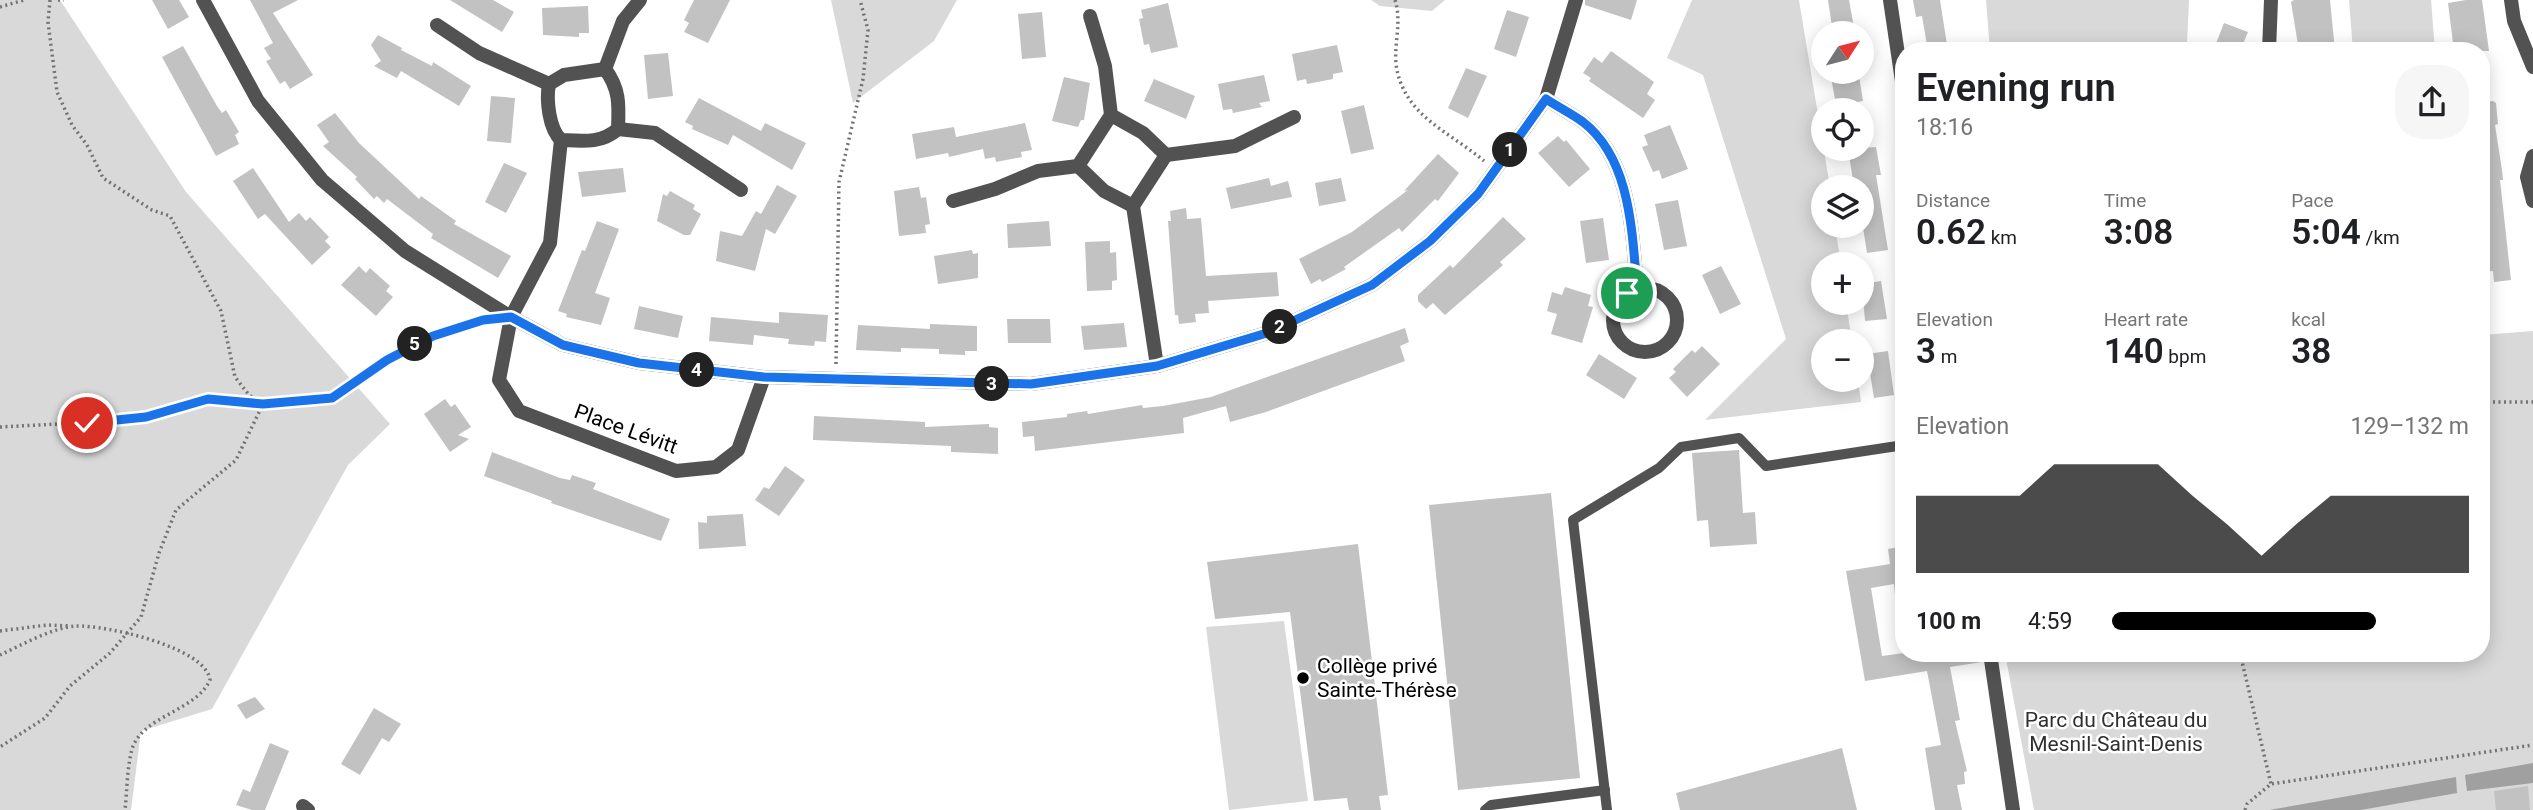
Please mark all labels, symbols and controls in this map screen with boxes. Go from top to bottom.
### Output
north arrow [1811,21,1874,84]
map controls [1811,21,1874,392]
button: share [2395,65,2469,139]
text: Evening run [1916,66,2116,110]
button: locate [1811,98,1874,161]
text: 18:16 [1916,114,1973,141]
pin: 1 [1492,132,1528,168]
text: 1 [1504,138,1515,161]
button: layers [1811,175,1874,238]
text: Distance [1916,189,1990,212]
text: Time [2104,189,2146,212]
text: Pace [2291,189,2334,212]
text: 0.62 [1916,212,1986,253]
text: 3:08 [2104,212,2173,253]
text: 5:04 [2291,212,2361,253]
text: km [1986,226,2017,249]
text: /km [2361,226,2400,249]
button: + [1811,252,1874,315]
pin [1597,263,1657,323]
icon: arrive [1608,274,1646,312]
text: Elevation [1916,308,1993,331]
text: Heart rate [2104,308,2188,331]
text: kcal [2291,308,2326,331]
pin: 2 [1262,310,1298,344]
text: 2 [1274,315,1285,338]
pin: 5 [398,326,432,362]
button: − [1811,329,1874,392]
text: 3 [1916,331,1936,372]
text: 140 [2104,331,2164,372]
text: 38 [2291,331,2331,372]
text: 5 [409,332,420,355]
text: m [1936,345,1957,368]
text: bpm [2164,345,2206,368]
pin: 4 [680,352,714,388]
text: 4 [691,358,702,381]
pin: 3 [974,366,1010,402]
text: 3 [986,372,997,395]
pin [57,393,117,453]
street label: Place Lévitt [571,399,681,459]
icon: check [68,404,106,442]
text: Elevation [1916,413,2009,440]
text: 129–132 m [2350,413,2469,440]
text: 100 m [1916,608,1981,635]
text: 4:59 [2028,608,2072,635]
place label: Collège privé Sainte-Thérèse [1317,654,1457,702]
marker: Collège privé Sainte-Thérèse [1295,670,1311,686]
park label: Parc du Château du Mesnil-Saint-Denis [2025,708,2207,756]

